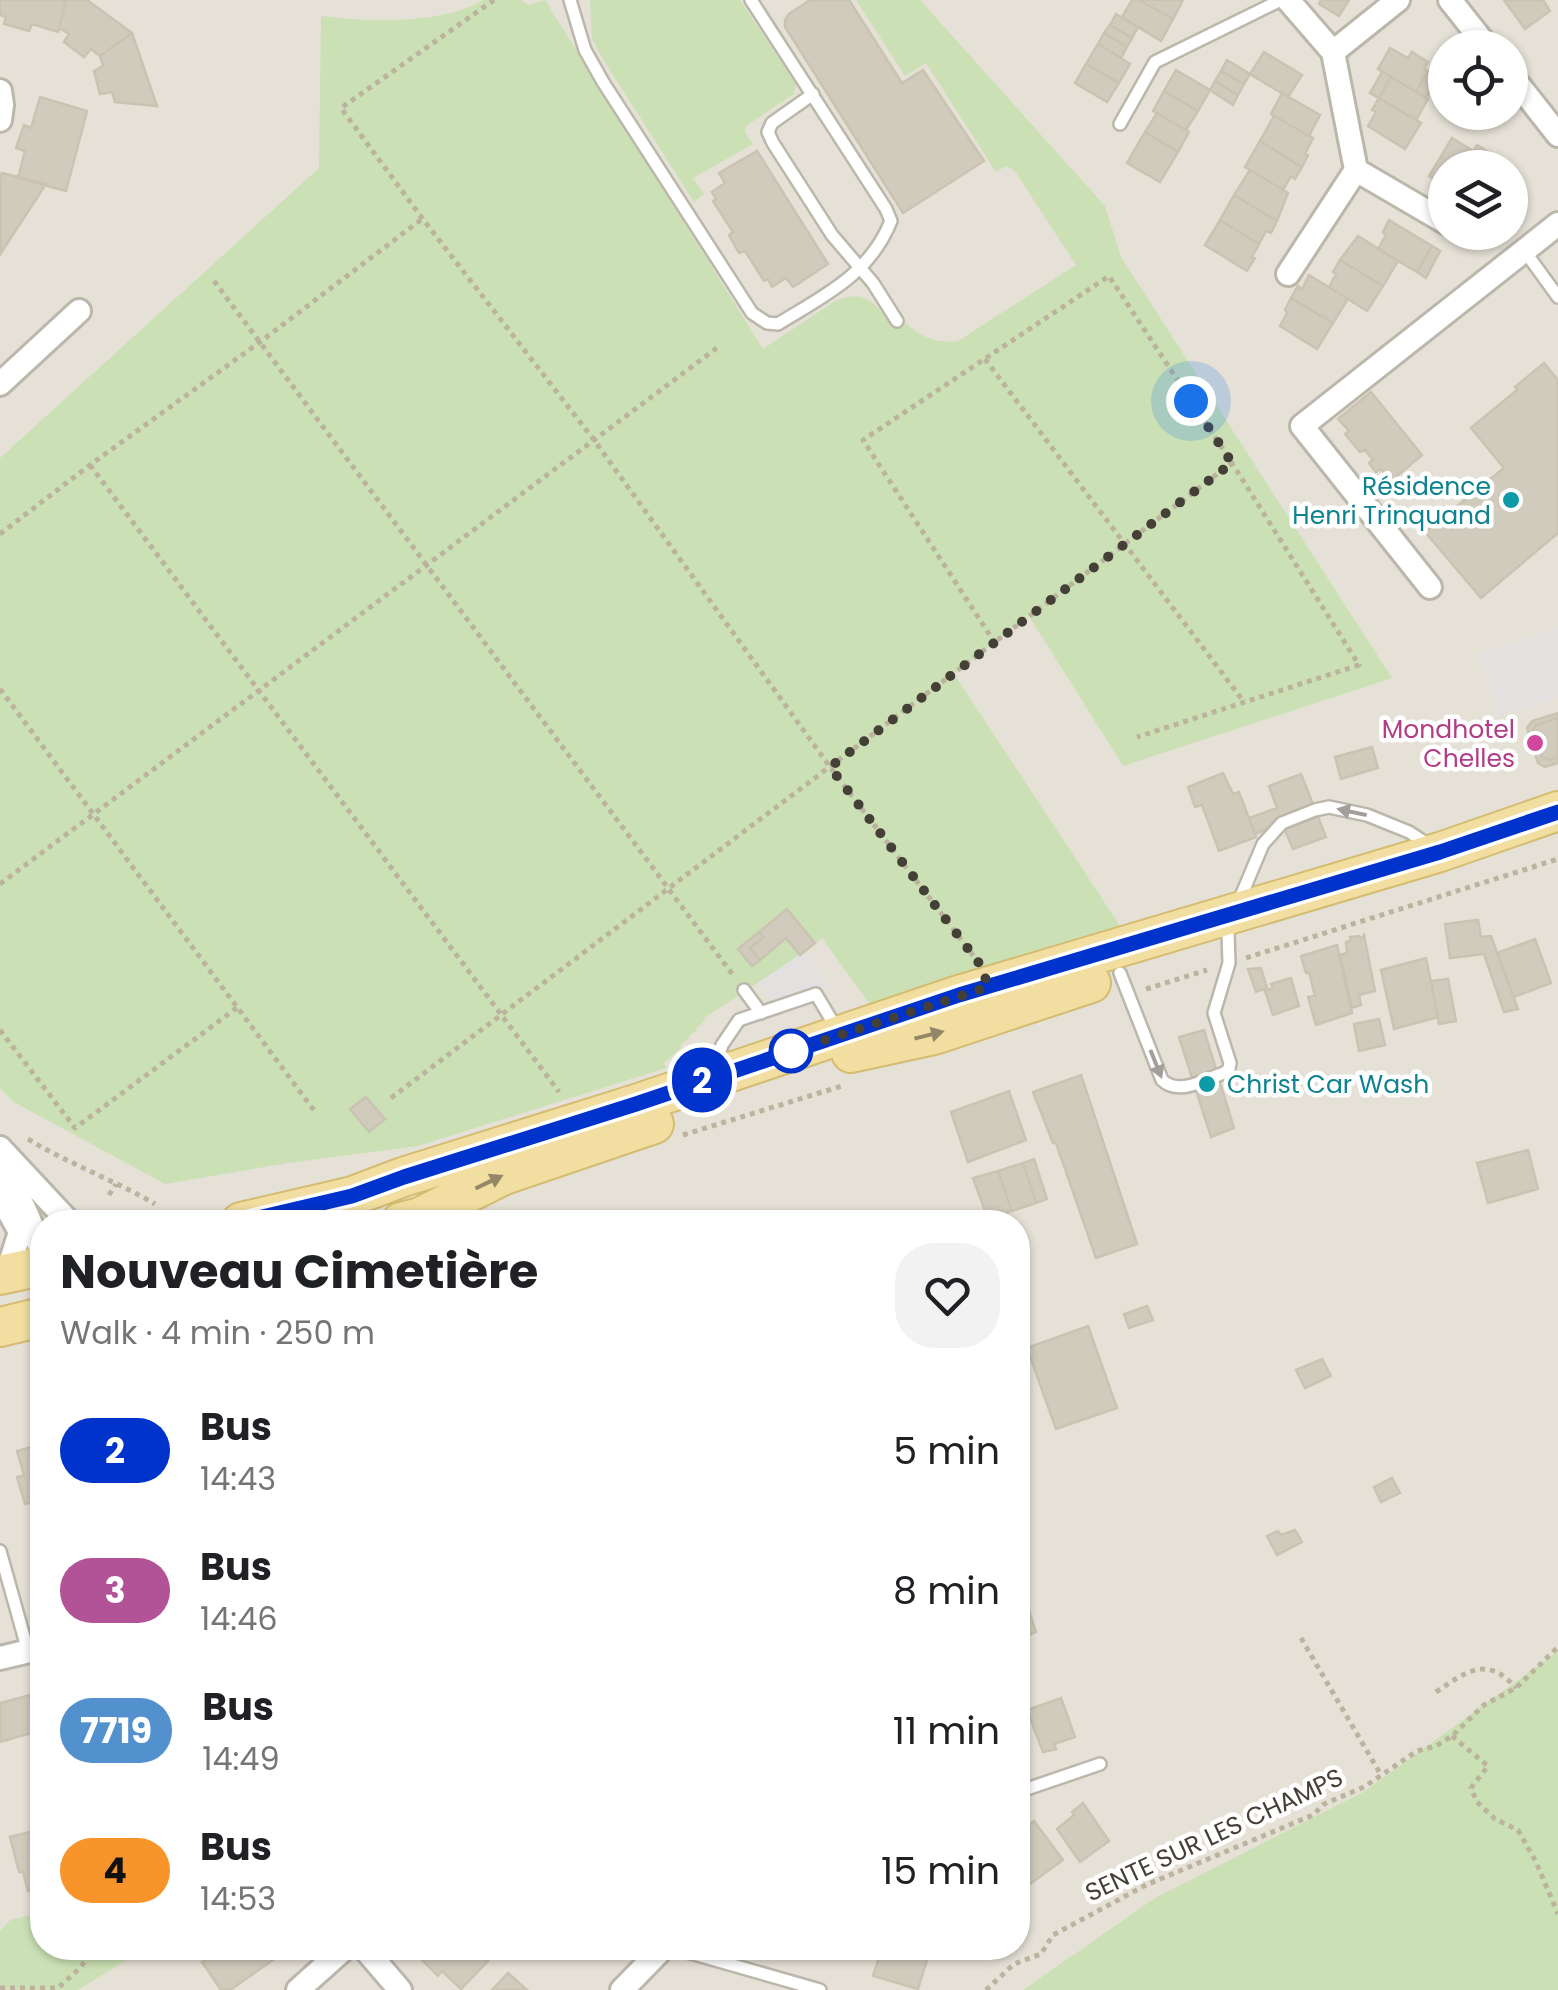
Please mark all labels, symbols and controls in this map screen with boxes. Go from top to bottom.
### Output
map controls [1428,30,1528,250]
button: locate [1428,30,1528,130]
button: layers [1428,150,1528,250]
your location [1166,376,1216,426]
place label: Résidence Henri Trinquand [1292,469,1491,533]
marker: Résidence Henri Trinquand [1500,489,1522,511]
place label: Mondhotel Chelles [1382,712,1515,776]
marker: Mondhotel Chelles [1524,732,1546,754]
one-way arrow [1336,804,1367,819]
one-way arrow [914,1027,945,1043]
unlabelled marker [770,1030,812,1072]
line badge: 2 [670,1048,734,1112]
one-way arrow [1148,1049,1164,1079]
text: 2 [692,1056,712,1105]
place label: Christ Car Wash [1227,1067,1429,1102]
marker: Christ Car Wash [1196,1073,1218,1095]
one-way arrow [475,1174,504,1191]
text: Nouveau Cimetière [60,1238,538,1305]
button: heart [895,1243,1000,1348]
text: Walk · 4 min · 250 m [60,1310,375,1355]
text: Bus [200,1400,272,1453]
text: 5 min [893,1424,1000,1477]
text: 2 [105,1426,125,1475]
text: 14:43 [200,1456,276,1501]
text: Bus [200,1540,272,1593]
text: 8 min [893,1564,1000,1617]
text: 3 [104,1566,126,1615]
text: 14:46 [200,1596,278,1641]
text: Bus [202,1680,274,1733]
text: 11 min [893,1704,1000,1757]
text: 7719 [80,1706,152,1755]
text: 14:49 [202,1736,280,1781]
street label: SENTE SUR LES CHAMPS [1079,1760,1349,1910]
text: Bus [200,1820,272,1873]
text: 15 min [881,1844,1000,1897]
text: 4 [103,1846,127,1895]
text: 14:53 [200,1876,276,1921]

